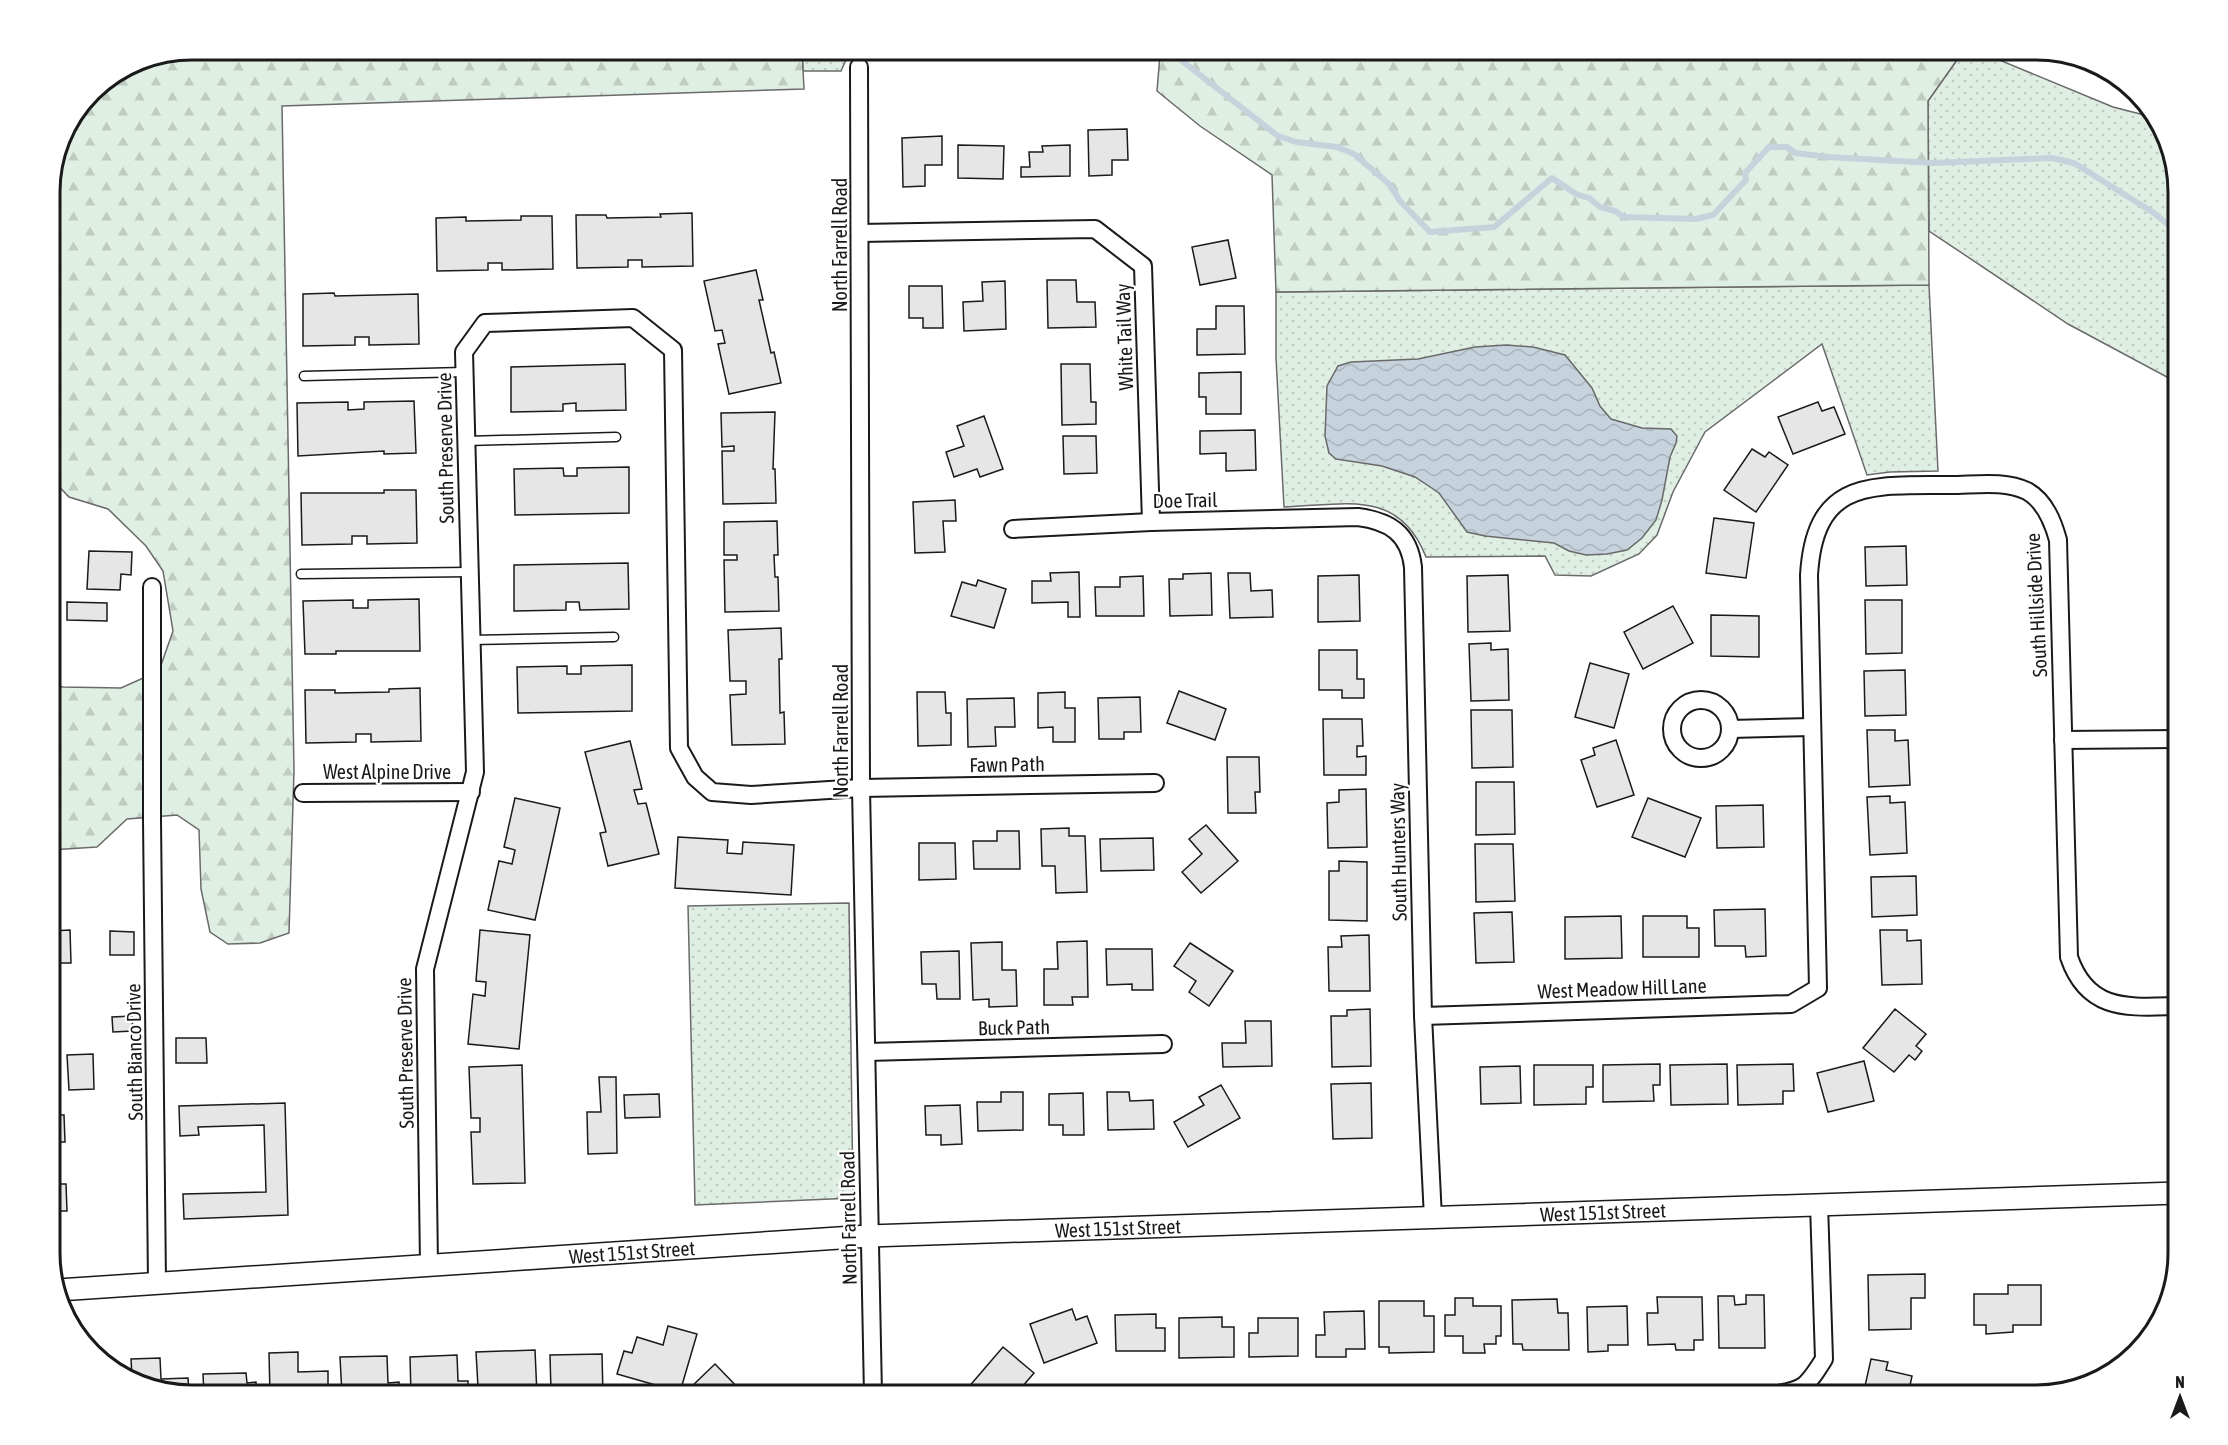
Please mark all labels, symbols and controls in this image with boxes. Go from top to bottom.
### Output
street label: North Farrell Road [828,178,851,312]
street label: White Tail Way [1111,283,1137,391]
street label: South Preserve Drive [432,372,458,524]
street label: Doe Trail [1152,488,1218,512]
street label: South Hillside Drive [2021,532,2051,678]
street label: North Farrell Road [829,664,852,798]
street label: Fawn Path [969,752,1045,776]
street label: West Alpine Drive [323,760,451,783]
street label: South Hunters Way [1385,783,1411,921]
street label: West Meadow Hill Lane [1537,974,1707,1002]
street label: South Preserve Drive [392,977,418,1129]
street label: South Bianco Drive [121,983,147,1121]
street label: Buck Path [978,1015,1050,1039]
street label: North Farrell Road [835,1151,861,1285]
street label: West 151st Street [1540,1198,1667,1226]
street label: West 151st Street [1055,1214,1182,1242]
street label: West 151st Street [568,1236,696,1268]
north arrow [2150,1367,2210,1427]
text: N [2175,1373,2185,1391]

